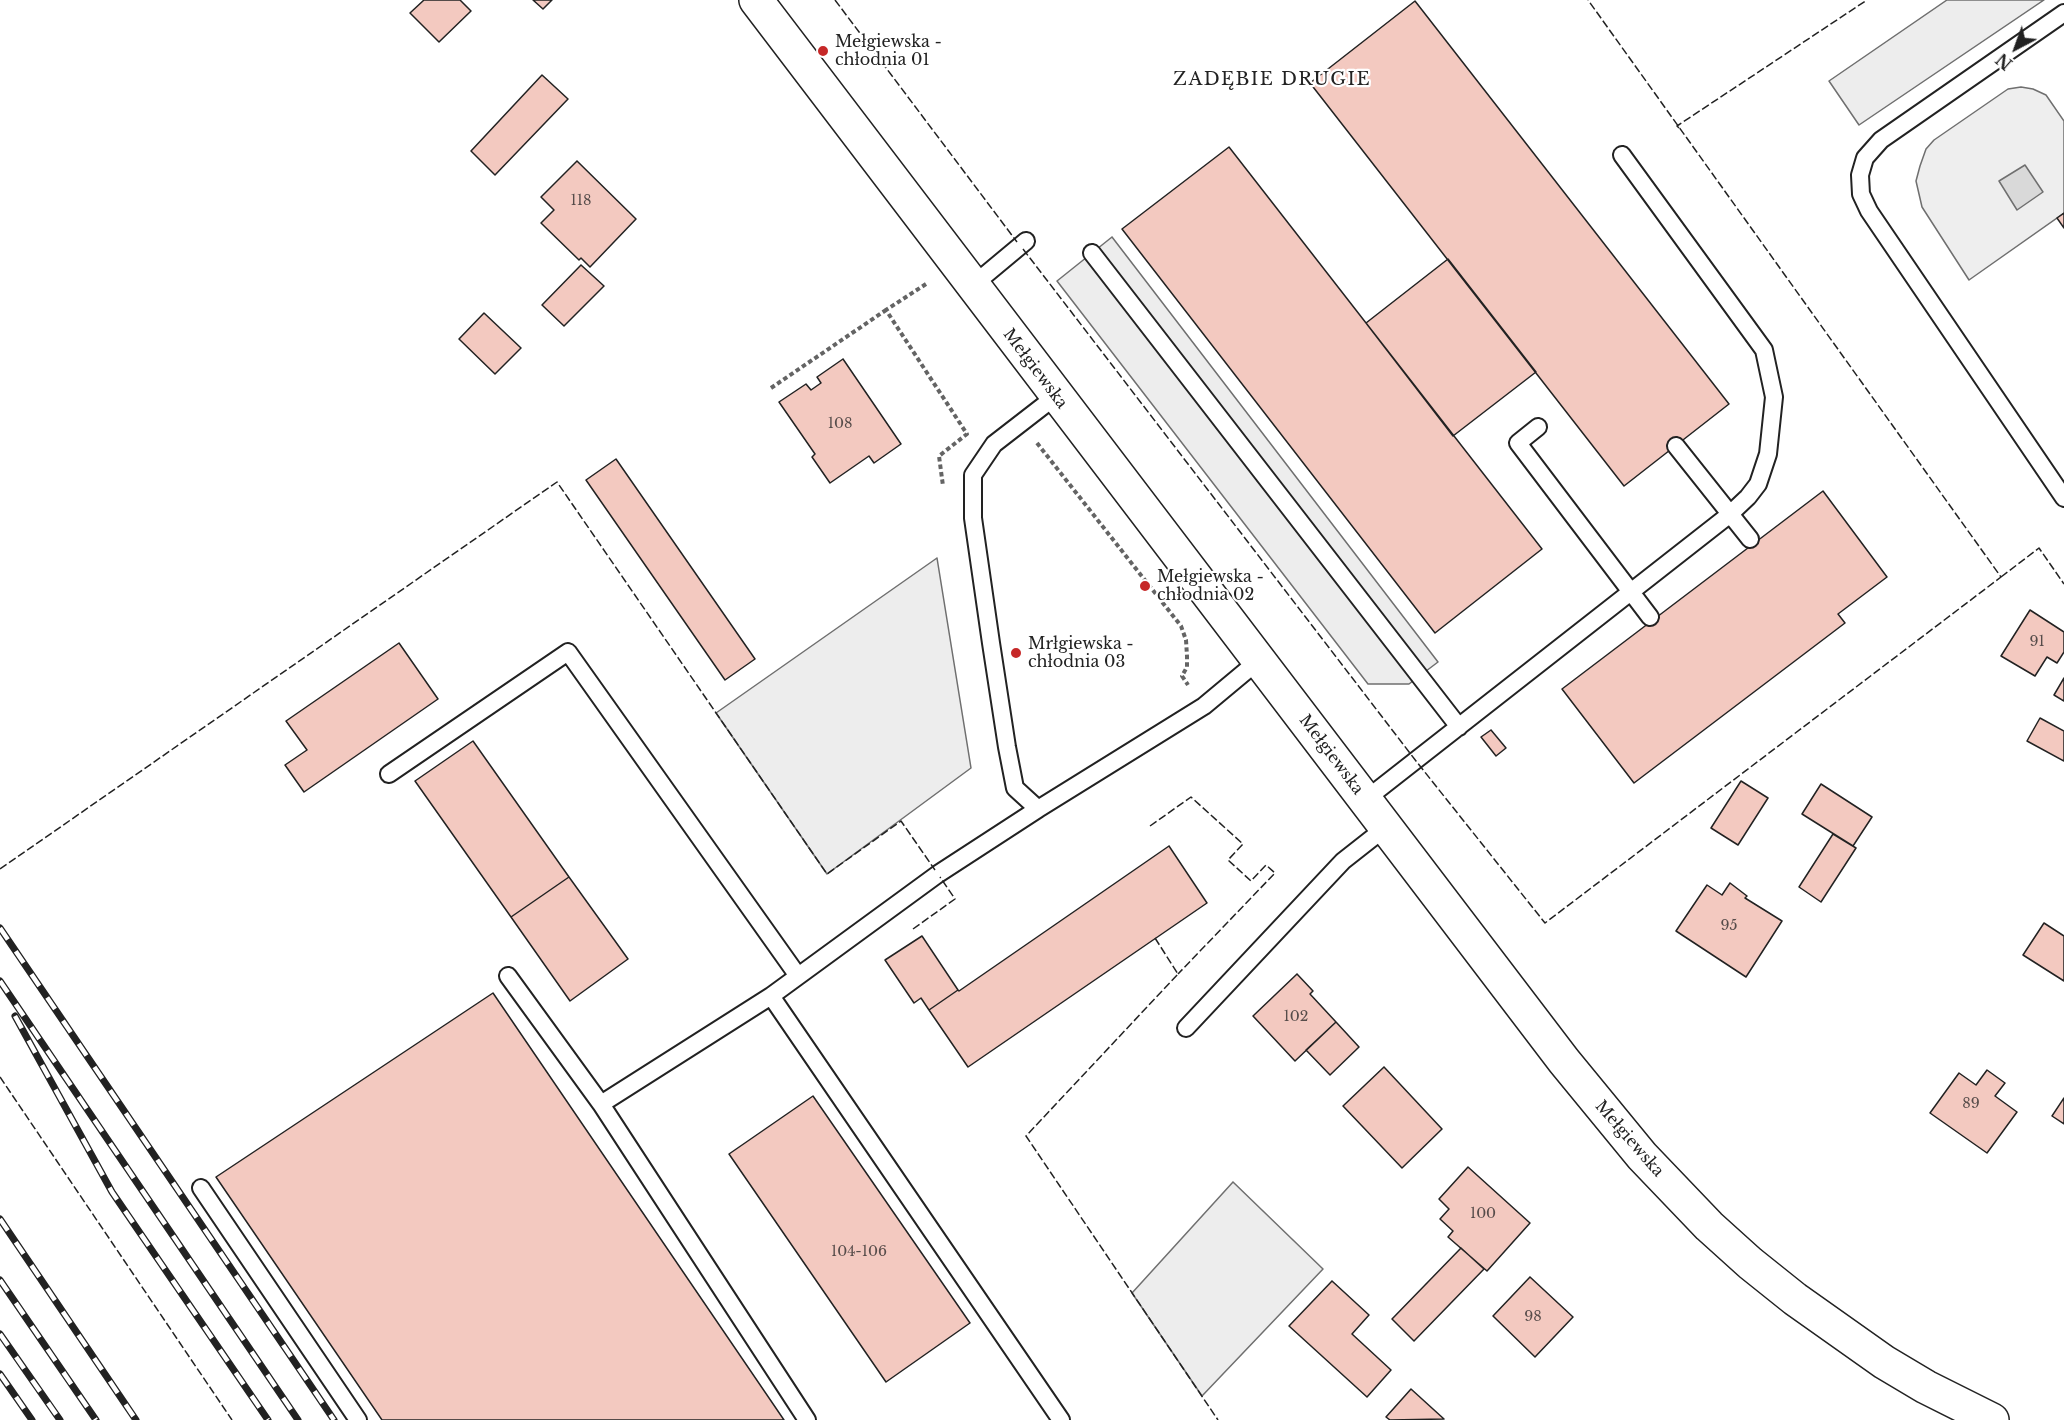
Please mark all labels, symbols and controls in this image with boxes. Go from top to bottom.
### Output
north arrow [1986,18,2046,78]
place label: Mełgiewska - chłodnia 01 [835,32,942,70]
marker: Mełgiewska - chłodnia 01 [816,44,830,58]
text: N [1992,49,2016,74]
district label: ZADĘBIE DRUGIE [1173,69,1371,91]
house number: 118 [571,193,591,209]
street label: Mełgiewska [999,325,1071,413]
house number: 108 [828,416,852,432]
place label: Mełgiewska - chłodnia 02 [1157,567,1264,605]
marker: Mełgiewska - chłodnia 02 [1138,579,1152,593]
place label: Mrłgiewska - chłodnia 03 [1028,634,1134,672]
house number: 91 [2029,634,2045,650]
marker: Mrłgiewska - chłodnia 03 [1009,646,1023,660]
street label: Mełgiewska [1295,711,1367,799]
house number: 95 [1721,918,1737,934]
house number: 102 [1284,1009,1308,1025]
house number: 89 [1962,1096,1980,1112]
street label: Mełgiewska [1591,1097,1667,1181]
house number: 100 [1470,1206,1496,1222]
house number: 104-106 [831,1244,887,1260]
house number: 98 [1524,1309,1542,1325]

